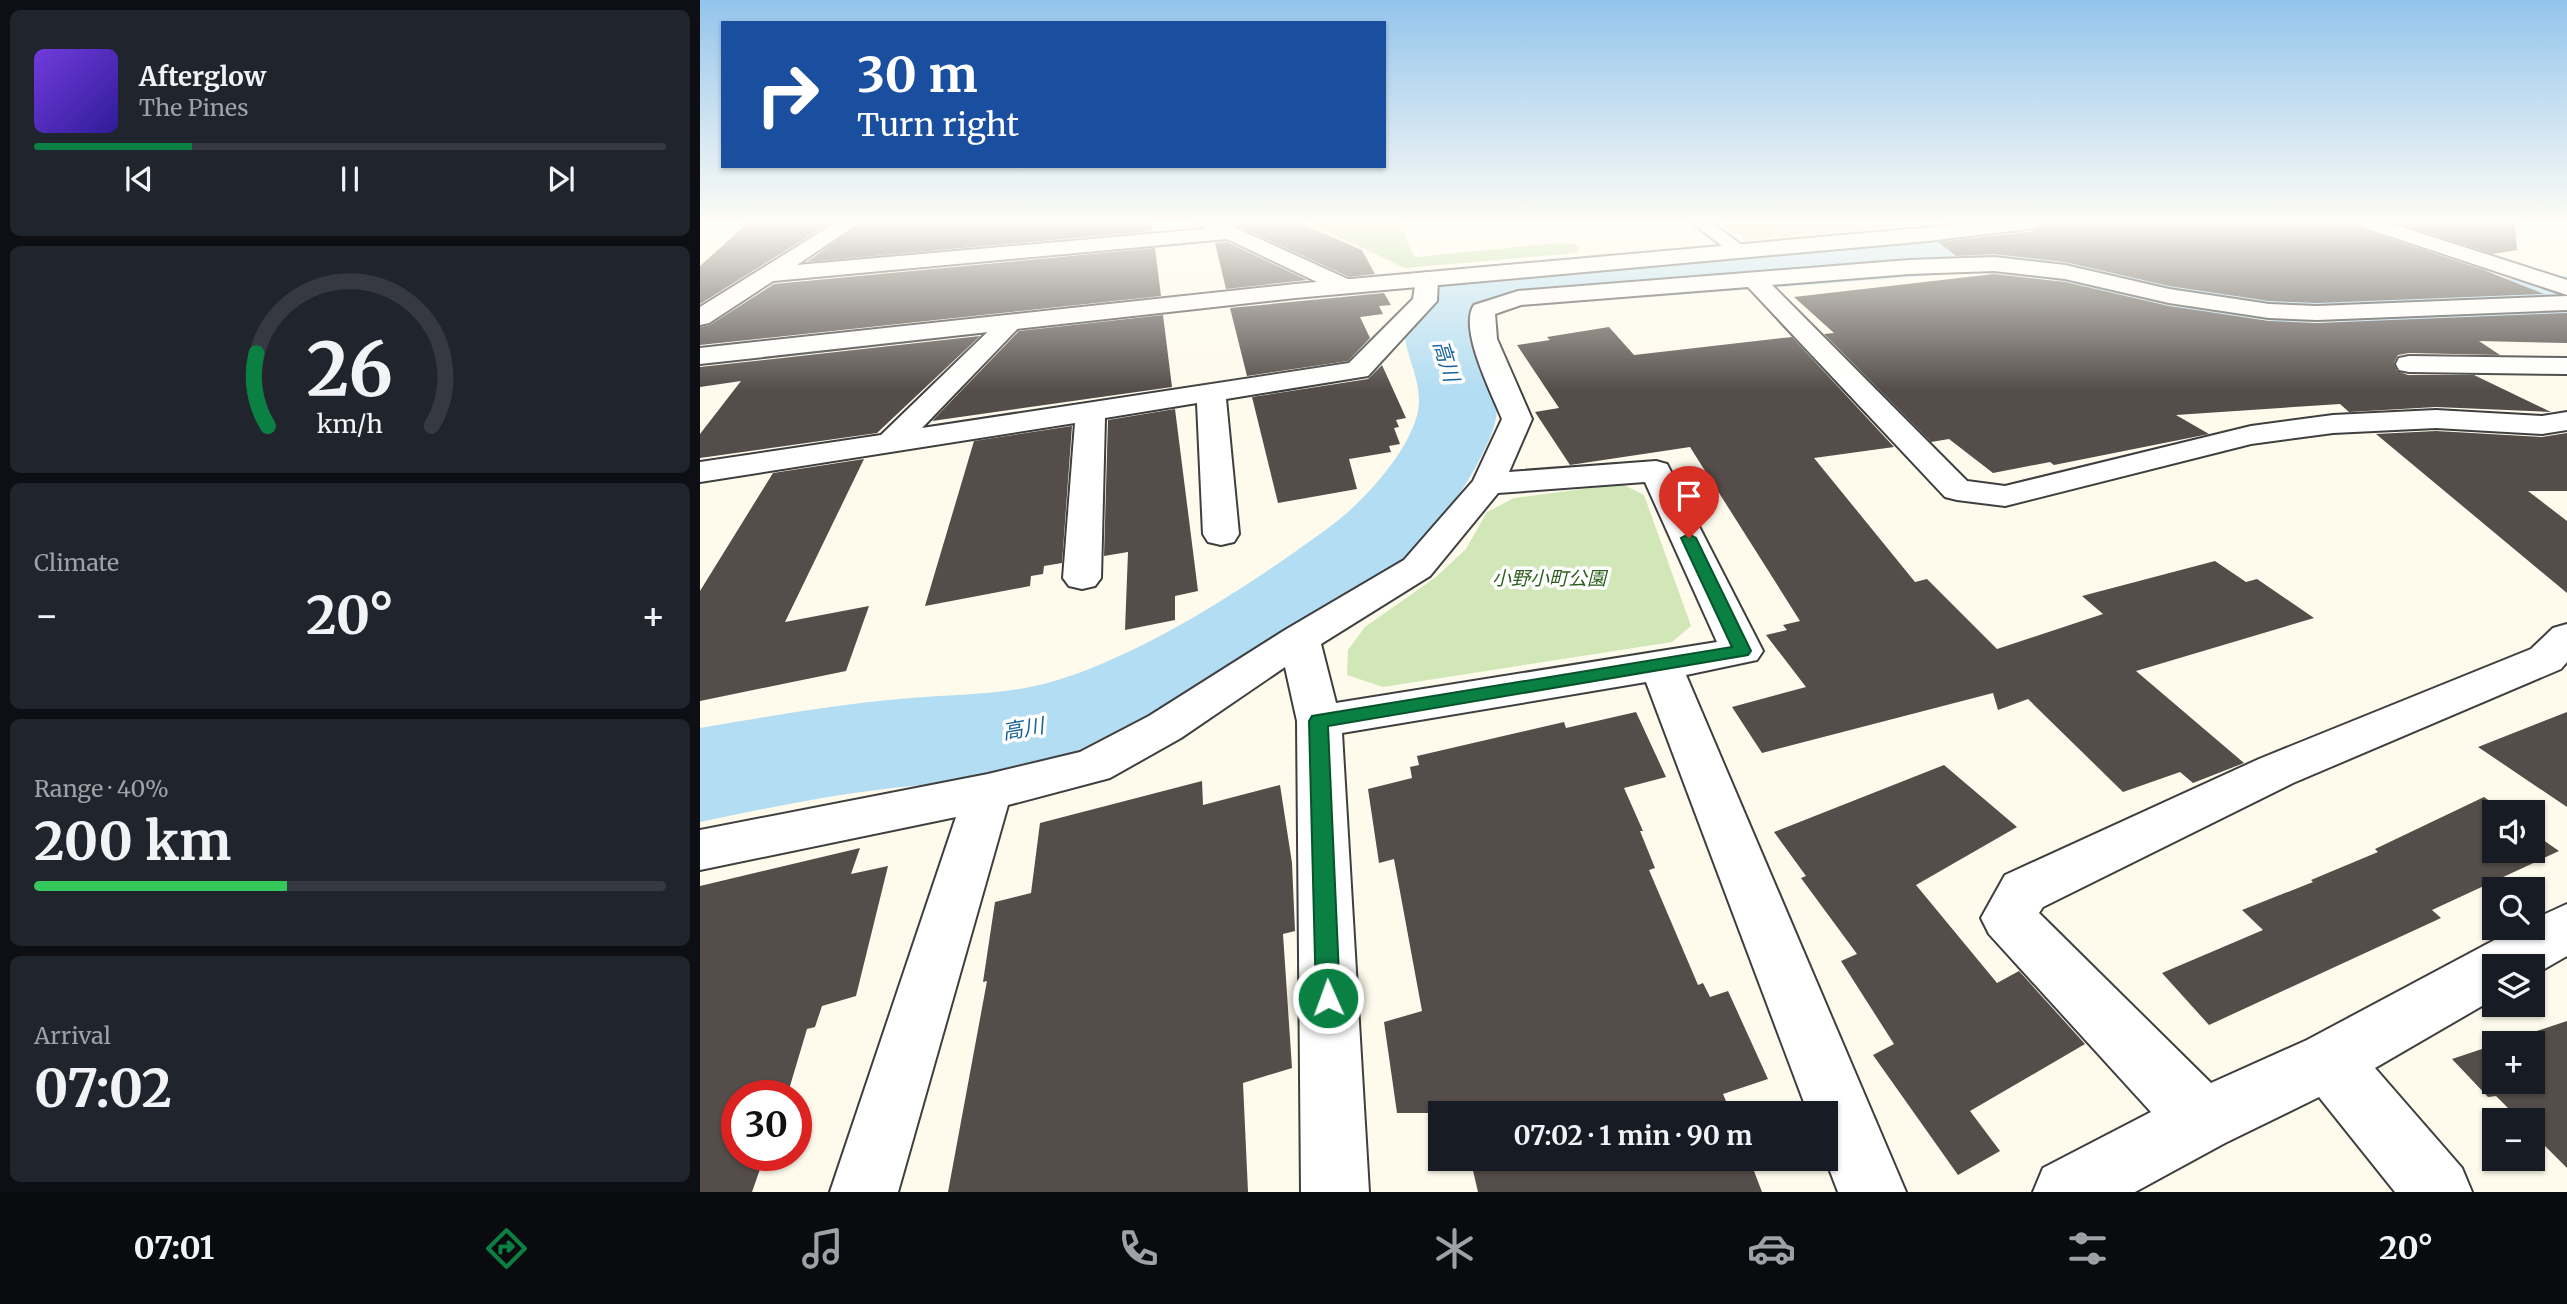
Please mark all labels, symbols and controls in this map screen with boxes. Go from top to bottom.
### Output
text: 30 m [857,44,978,105]
icon: right [742,49,833,140]
text: Afterglow [139,60,266,93]
text: The Pines [139,93,249,122]
text: Turn right [857,105,1019,145]
icon: previous [120,160,158,198]
icon: pause [331,160,369,198]
icon: next [542,160,580,198]
text: 26 [307,324,393,416]
water label: 高川 [1427,337,1466,387]
text: km/h [317,407,383,439]
pin [1659,466,1719,538]
icon: arrive [1670,477,1708,515]
text: Climate [34,548,119,577]
park label: 小野小町公園 [1492,566,1609,590]
text: 20° [306,583,394,648]
text: − [34,592,59,639]
text: + [641,592,666,639]
water label: 高川 [1000,711,1048,745]
text: Range · 40% [34,774,169,803]
map controls [2482,800,2545,1171]
button: sound [2482,800,2545,863]
text: 200 km [34,809,231,874]
button: search [2482,877,2545,940]
button: layers [2482,954,2545,1017]
position arrow [1291,961,1365,1035]
text: Arrival [34,1021,111,1050]
button: + [2482,1031,2545,1094]
text: 07:02 [34,1056,172,1121]
speed limit sign: 30 [721,1080,812,1171]
button: − [2482,1108,2545,1171]
text: 07:02 · 1 min · 90 m [1514,1119,1752,1152]
icon: directions [482,1224,531,1273]
icon: music [798,1224,847,1273]
icon: phone [1114,1224,1163,1273]
icon: climate [1430,1224,1479,1273]
icon: car [1747,1224,1796,1273]
icon: filters [2063,1224,2112,1273]
text: 07:01 [134,1228,214,1268]
text: 20° [2379,1228,2433,1268]

